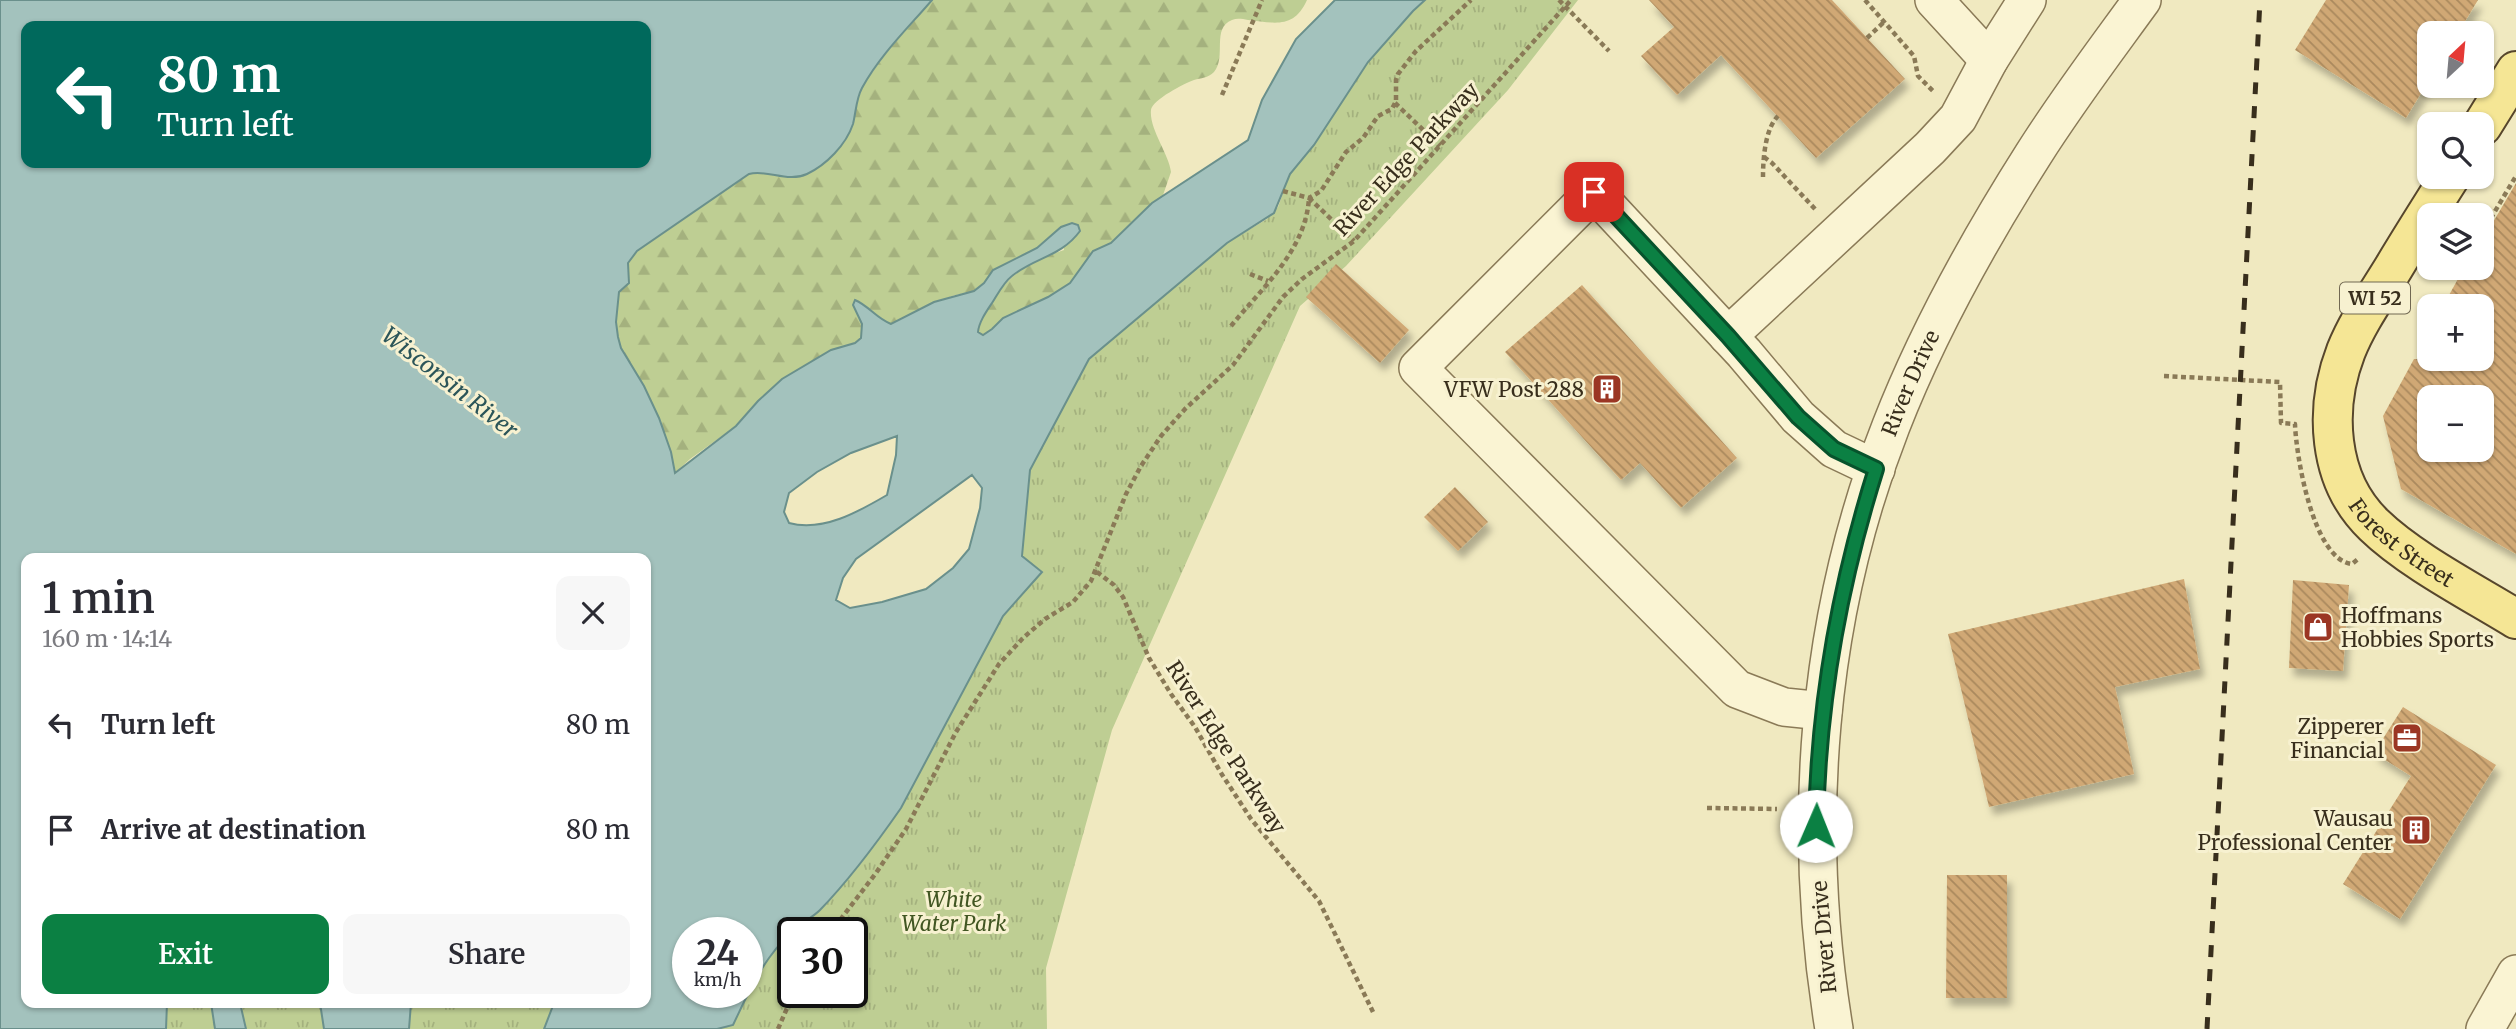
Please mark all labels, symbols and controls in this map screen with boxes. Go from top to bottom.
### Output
north arrow [2417,21,2494,98]
map controls [2417,21,2494,462]
text: 80 m [157,44,280,105]
icon: left [42,49,133,140]
street label: River Edge Parkway [1328,76,1485,241]
text: Turn left [157,105,294,145]
button: search [2417,112,2494,189]
pin [1564,162,1624,222]
icon: arrive [1575,173,1613,211]
button: layers [2417,203,2494,280]
road number: WI 52 [2340,282,2410,314]
button: + [2417,294,2494,371]
water label: Wisconsin River [376,320,524,444]
street label: River Drive [1875,325,1945,440]
building icon: VFW Post 288 [1590,372,1624,406]
place label: VFW Post 288 [1443,376,1584,403]
button: − [2417,385,2494,462]
street label: Forest Street [2343,493,2459,593]
text: 1 min [42,572,155,624]
button: close [556,576,630,650]
place label: Hoffmans Hobbies Sports [2341,602,2494,653]
shop icon: Hoffmans Hobbies Sports [2301,610,2335,644]
text: 160 m · 14:14 [42,624,172,653]
street label: River Edge Parkway [1160,656,1292,839]
icon: left [42,706,80,744]
text: Turn left [101,708,215,741]
text: 80 m [566,708,630,741]
place label: Zipperer Financial [2290,713,2384,764]
office icon: Zipperer Financial [2390,721,2424,755]
position arrow [1779,789,1853,863]
place label: Wausau Professional Center [2197,805,2393,856]
icon: arrive [42,811,80,849]
text: Arrive at destination [101,813,366,846]
text: 80 m [566,813,630,846]
building icon: Wausau Professional Center [2399,813,2433,847]
street label: River Drive [1806,880,1842,994]
park label: White Water Park [901,886,1007,937]
button: Exit [42,914,329,994]
button: Share [343,914,630,994]
speed limit sign: 30 [777,917,868,1008]
text: 24 [696,931,739,975]
text: km/h [694,968,741,991]

